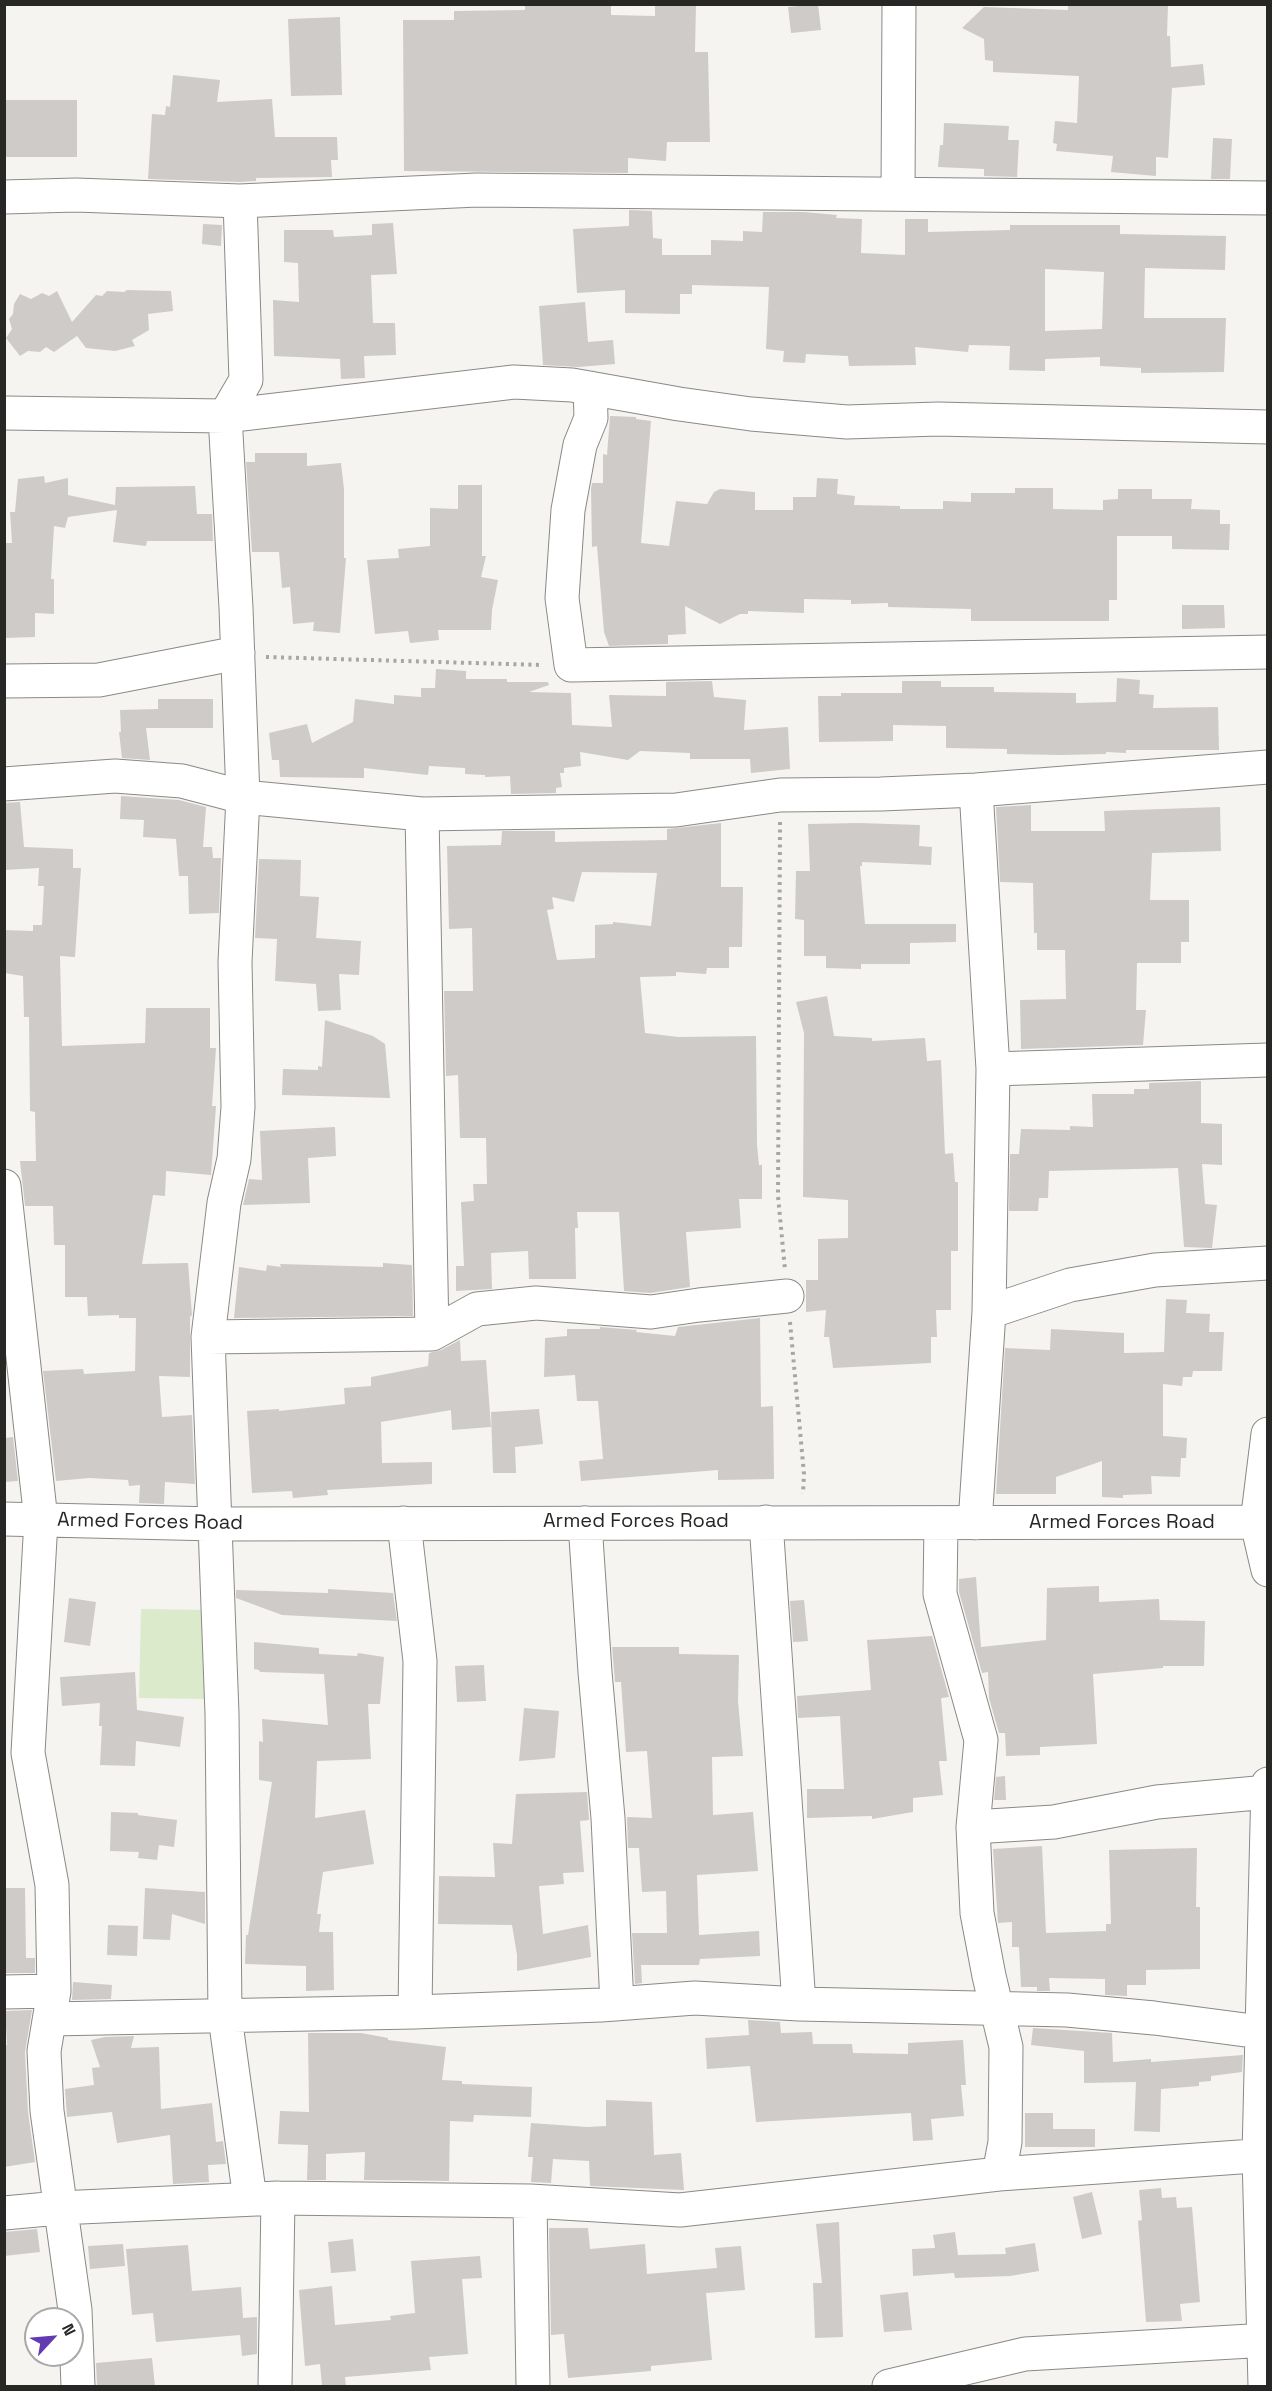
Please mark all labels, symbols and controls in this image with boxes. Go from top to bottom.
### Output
street label: Armed Forces Road [57,1508,243,1536]
street label: Armed Forces Road [543,1510,729,1534]
street label: Armed Forces Road [1029,1511,1215,1535]
north arrow [24,2307,84,2367]
text: N [57,2320,81,2339]

